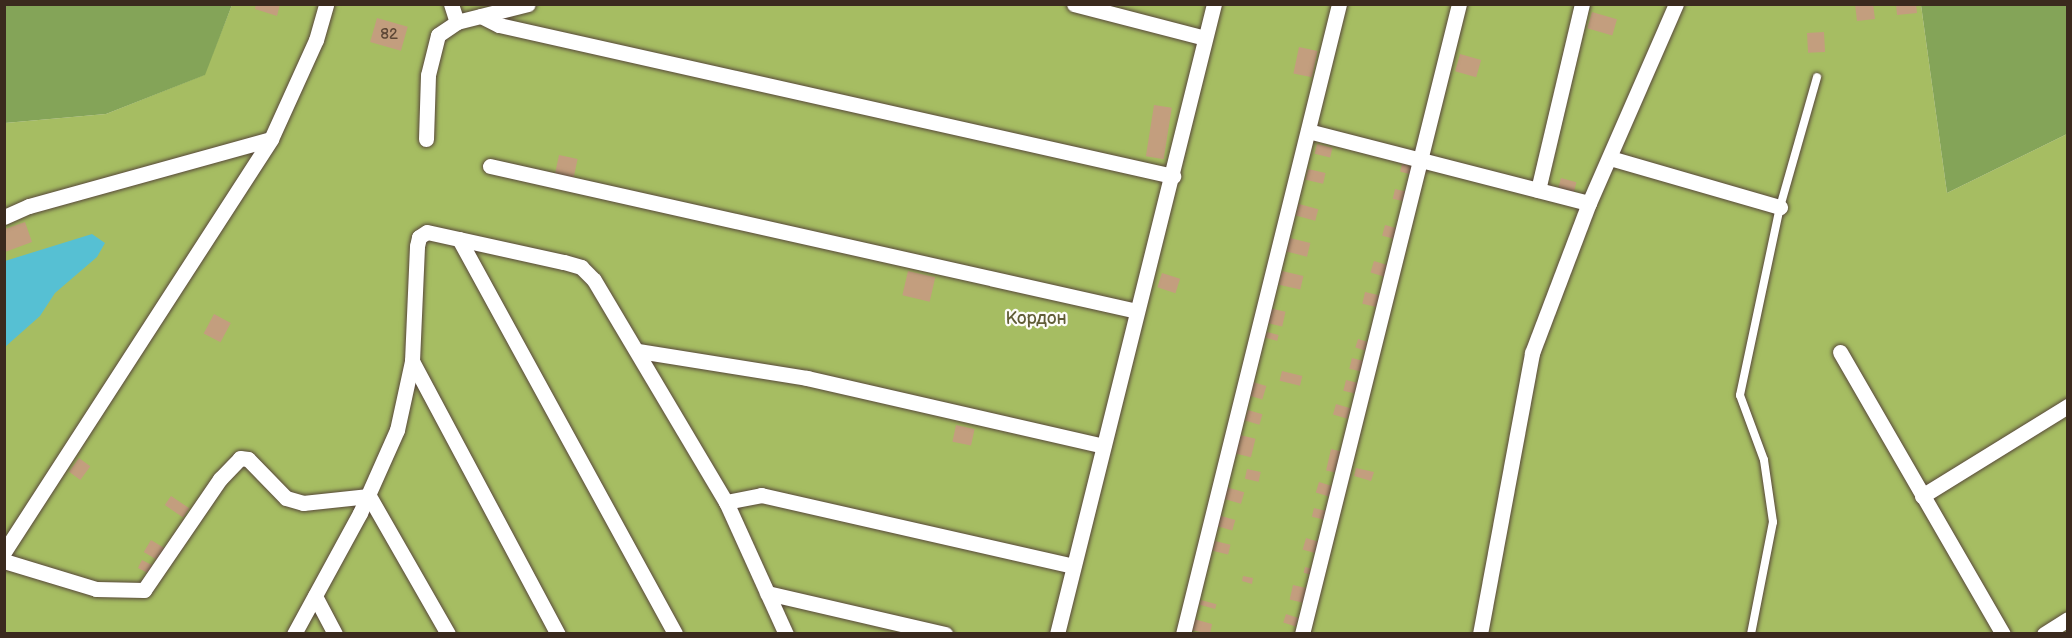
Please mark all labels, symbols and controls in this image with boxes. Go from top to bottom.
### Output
house number: 82 [380,26,398,44]
park label: Кордон [1005,308,1067,330]

